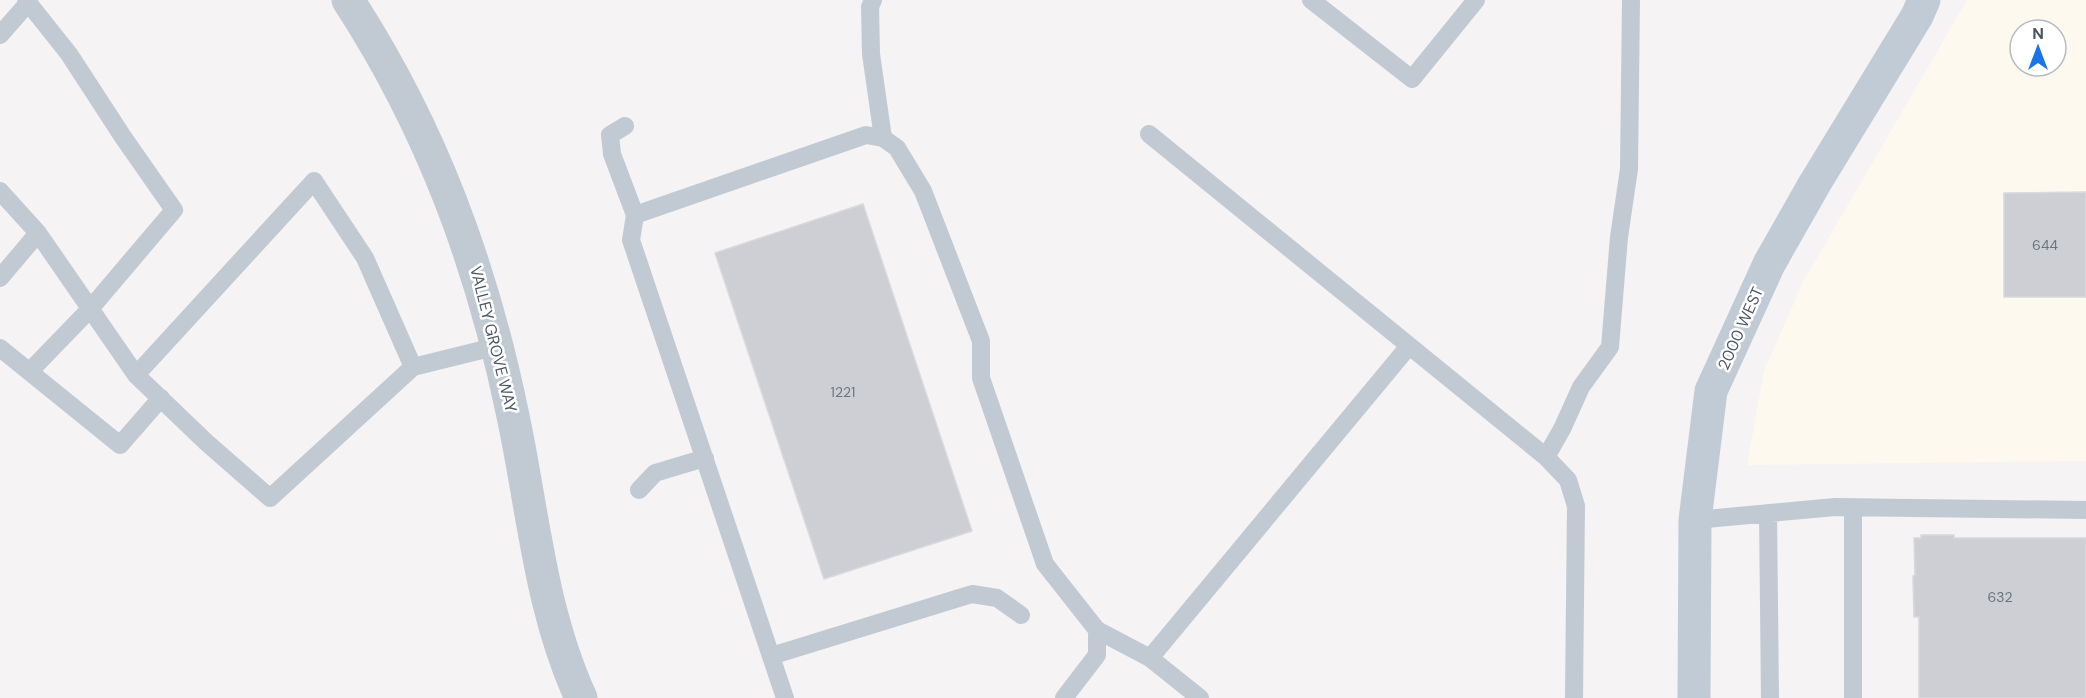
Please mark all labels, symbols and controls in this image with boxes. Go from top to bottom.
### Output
north arrow [2008,18,2068,78]
text: N [2032,23,2044,44]
house number: 644 [2032,236,2058,254]
street label: VALLEY GROVE WAY [465,264,522,414]
street label: 2000 WEST [1713,283,1768,373]
house number: 1221 [831,383,855,401]
house number: 632 [1987,588,2013,606]

